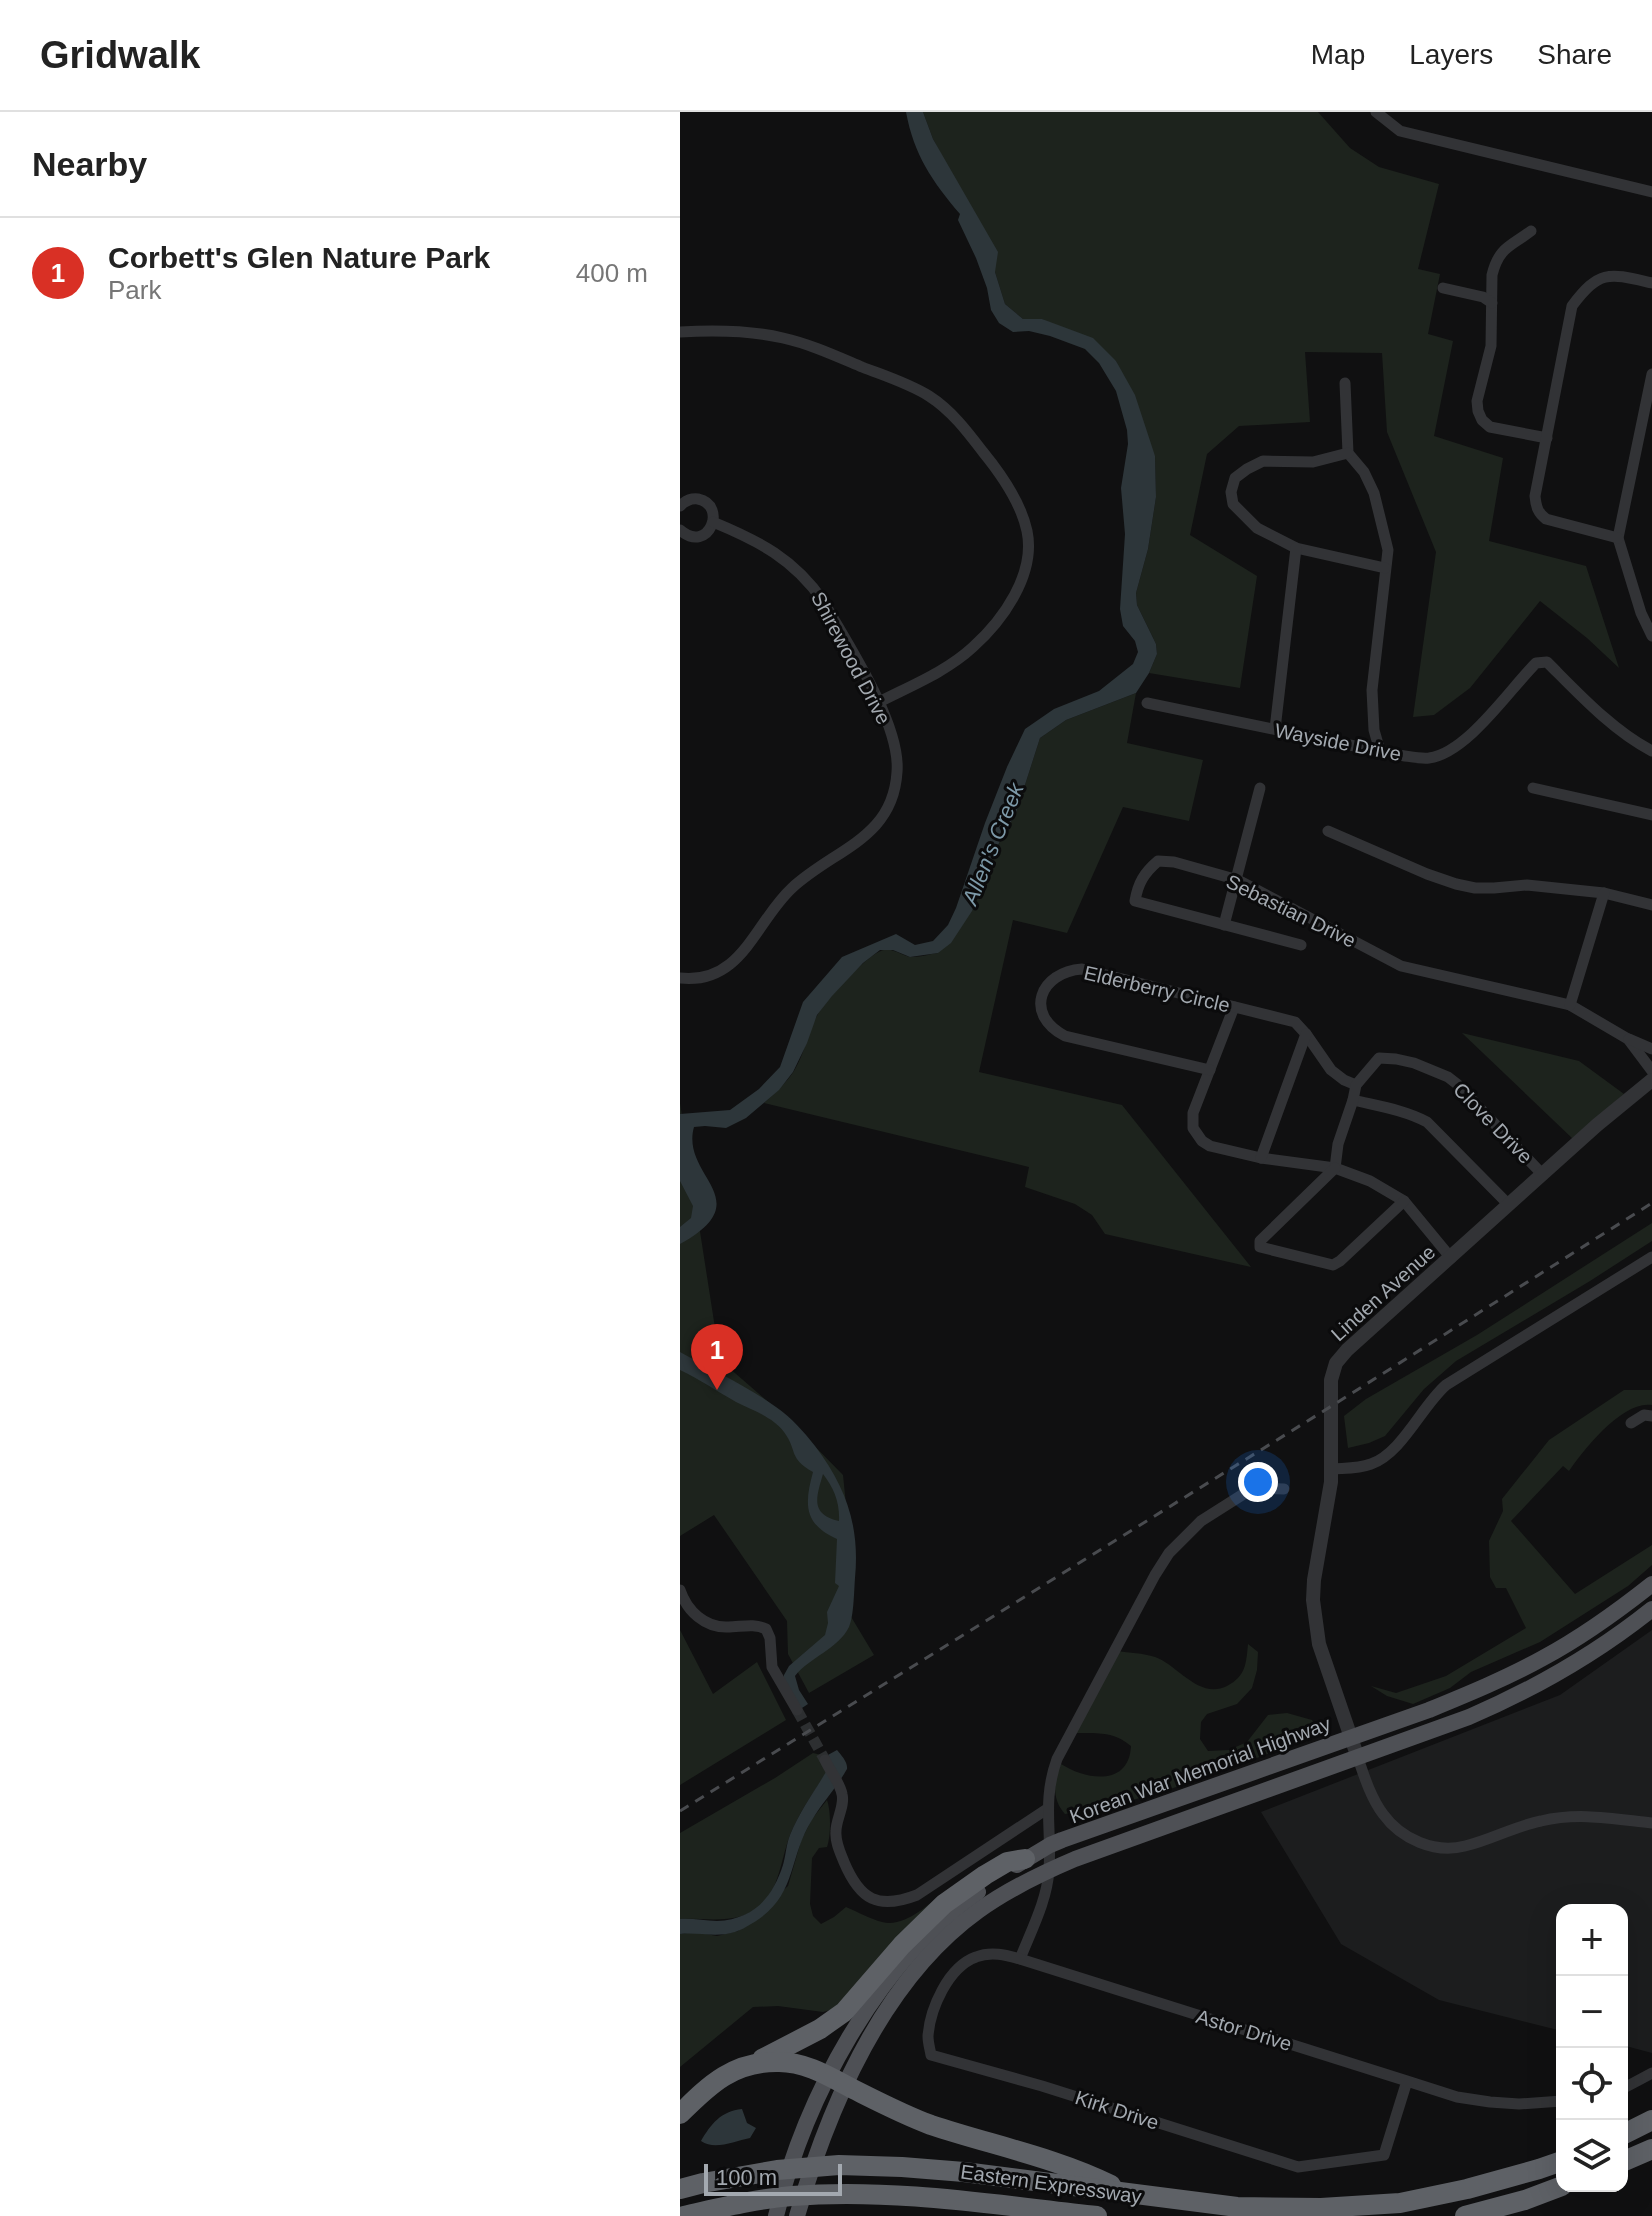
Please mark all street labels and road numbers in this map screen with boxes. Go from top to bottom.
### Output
street label: Shirewood Drive [807,588,895,728]
street label: Wayside Drive [1273,719,1403,765]
street label: Sebastian Drive [1223,870,1359,952]
street label: Elderberry Circle [1082,962,1232,1016]
street label: Clove Drive [1449,1078,1537,1168]
street label: Linden Avenue [1327,1241,1439,1345]
street label: Korean War Memorial Highway [1067,1712,1333,1828]
street label: Astor Drive [1193,2005,1295,2055]
street label: Kirk Drive [1072,2086,1162,2134]
street label: Eastern Expressway [959,2160,1143,2208]

